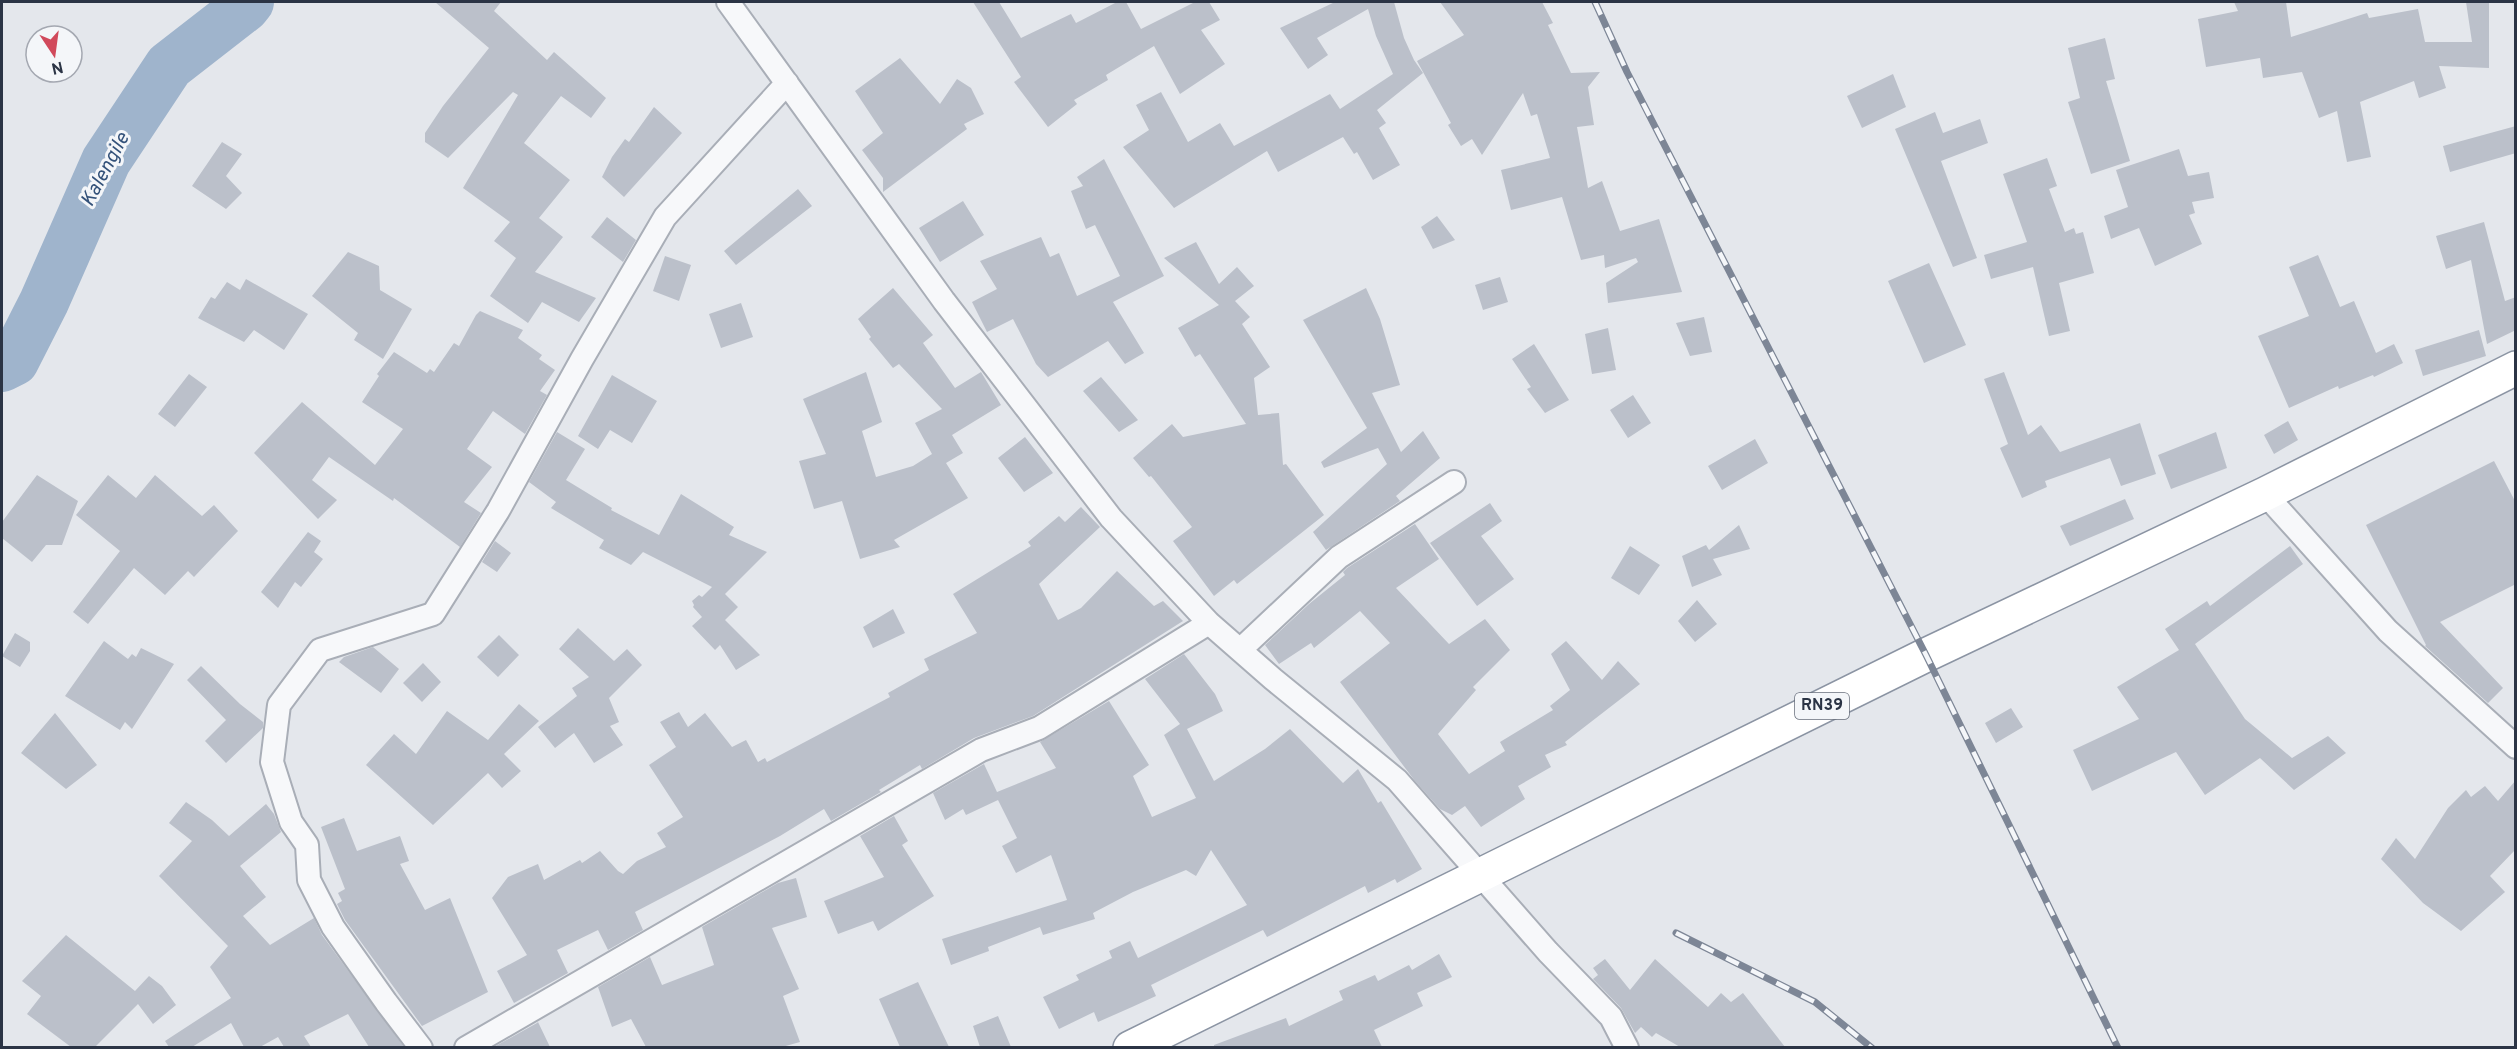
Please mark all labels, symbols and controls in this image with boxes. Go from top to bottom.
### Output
north arrow [24,24,84,84]
text: N [49,56,65,78]
water label: Kalengile [76,128,137,212]
road number: RN39 [1795,693,1849,719]

